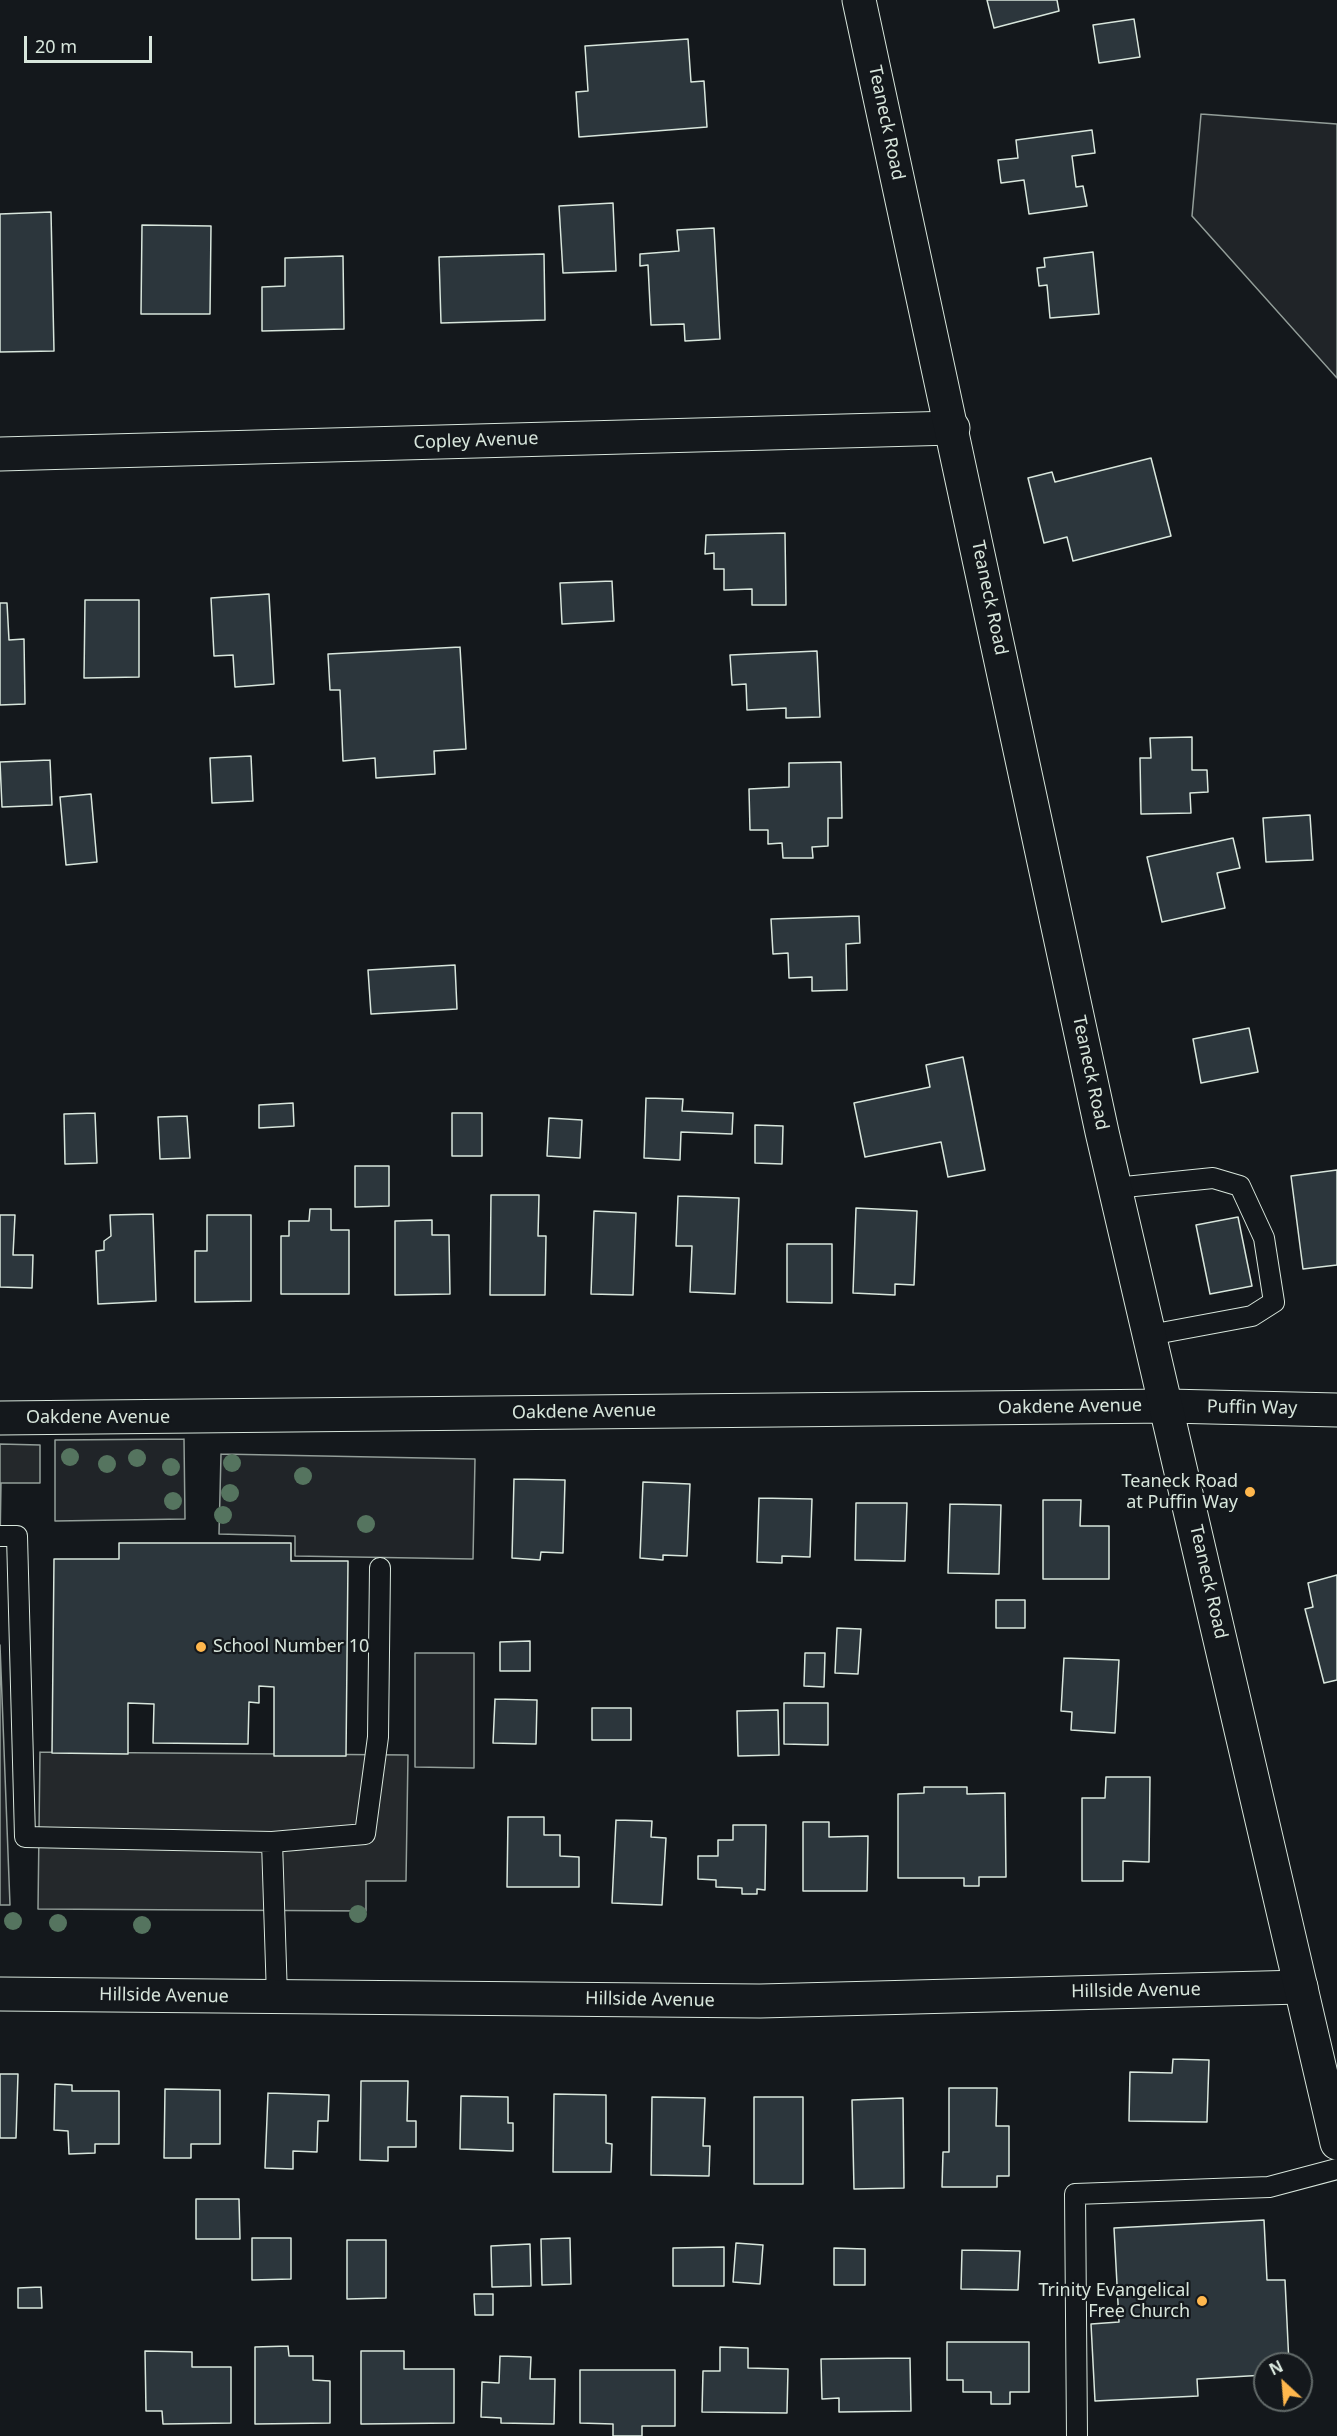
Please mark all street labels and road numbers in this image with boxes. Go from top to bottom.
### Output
street label: Teaneck Road [863,64,909,182]
street label: Copley Avenue [413,428,539,454]
street label: Teaneck Road [966,539,1012,657]
street label: Teaneck Road [1067,1014,1113,1132]
street label: Oakdene Avenue [998,1395,1142,1419]
street label: Puffin Way [1207,1396,1297,1420]
street label: Oakdene Avenue [512,1400,656,1424]
street label: Oakdene Avenue [26,1407,170,1429]
street label: Teaneck Road [1184,1523,1232,1641]
street label: Hillside Avenue [1071,1979,1201,2003]
street label: Hillside Avenue [99,1984,229,2008]
street label: Hillside Avenue [585,1988,715,2012]

